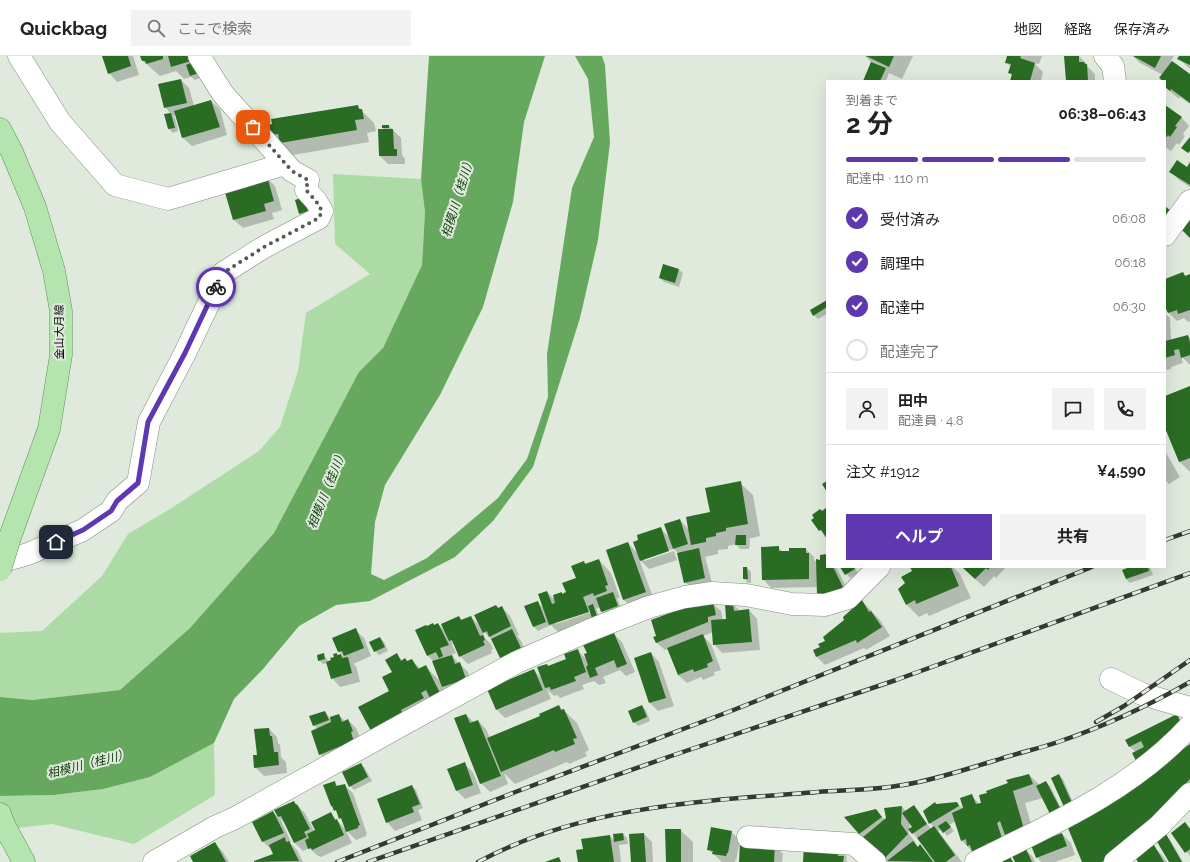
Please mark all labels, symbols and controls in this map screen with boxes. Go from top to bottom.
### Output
search box [131,10,411,46]
text: Quickbag [20,17,107,39]
icon: search [145,17,167,39]
text: ここで検索 [177,20,252,38]
text: 地図 [1014,21,1042,37]
text: 経路 [1064,21,1092,37]
text: 保存済み [1114,21,1170,37]
text: 到着まで [846,93,898,108]
text: 06:38–06:43 [1059,105,1146,123]
text: 2 分 [846,109,893,139]
pin [236,110,270,144]
icon: bag [242,116,264,138]
water label: 相模川（桂川） [439,155,477,239]
text: 配達中 · 110 m [846,171,928,186]
icon: check [846,207,868,229]
text: 受付済み [880,211,940,229]
text: 06:08 [1112,211,1146,226]
icon: check [846,251,868,273]
text: 調理中 [880,255,925,273]
text: 06:18 [1114,255,1146,270]
courier [196,267,236,307]
icon: bike [205,276,227,298]
icon: check [846,295,868,317]
text: 配達中 [880,299,925,317]
text: 06:30 [1113,299,1146,314]
street label: 金山大月線 [53,305,66,360]
text: 配達完了 [880,343,940,361]
button: person [846,388,888,430]
button: chat [1052,388,1094,430]
button: phone [1104,388,1146,430]
text: 田中 [898,392,928,410]
text: 配達員 · 4.8 [898,413,963,428]
water label: 相模川（桂川） [305,447,349,531]
text: ¥4,590 [1097,462,1146,480]
text: 注文 #1912 [846,463,919,481]
button: ヘルプ [846,514,992,560]
button: 共有 [1000,514,1146,560]
pin [39,525,73,559]
icon: home [45,531,67,553]
water label: 相模川（桂川） [46,747,130,781]

